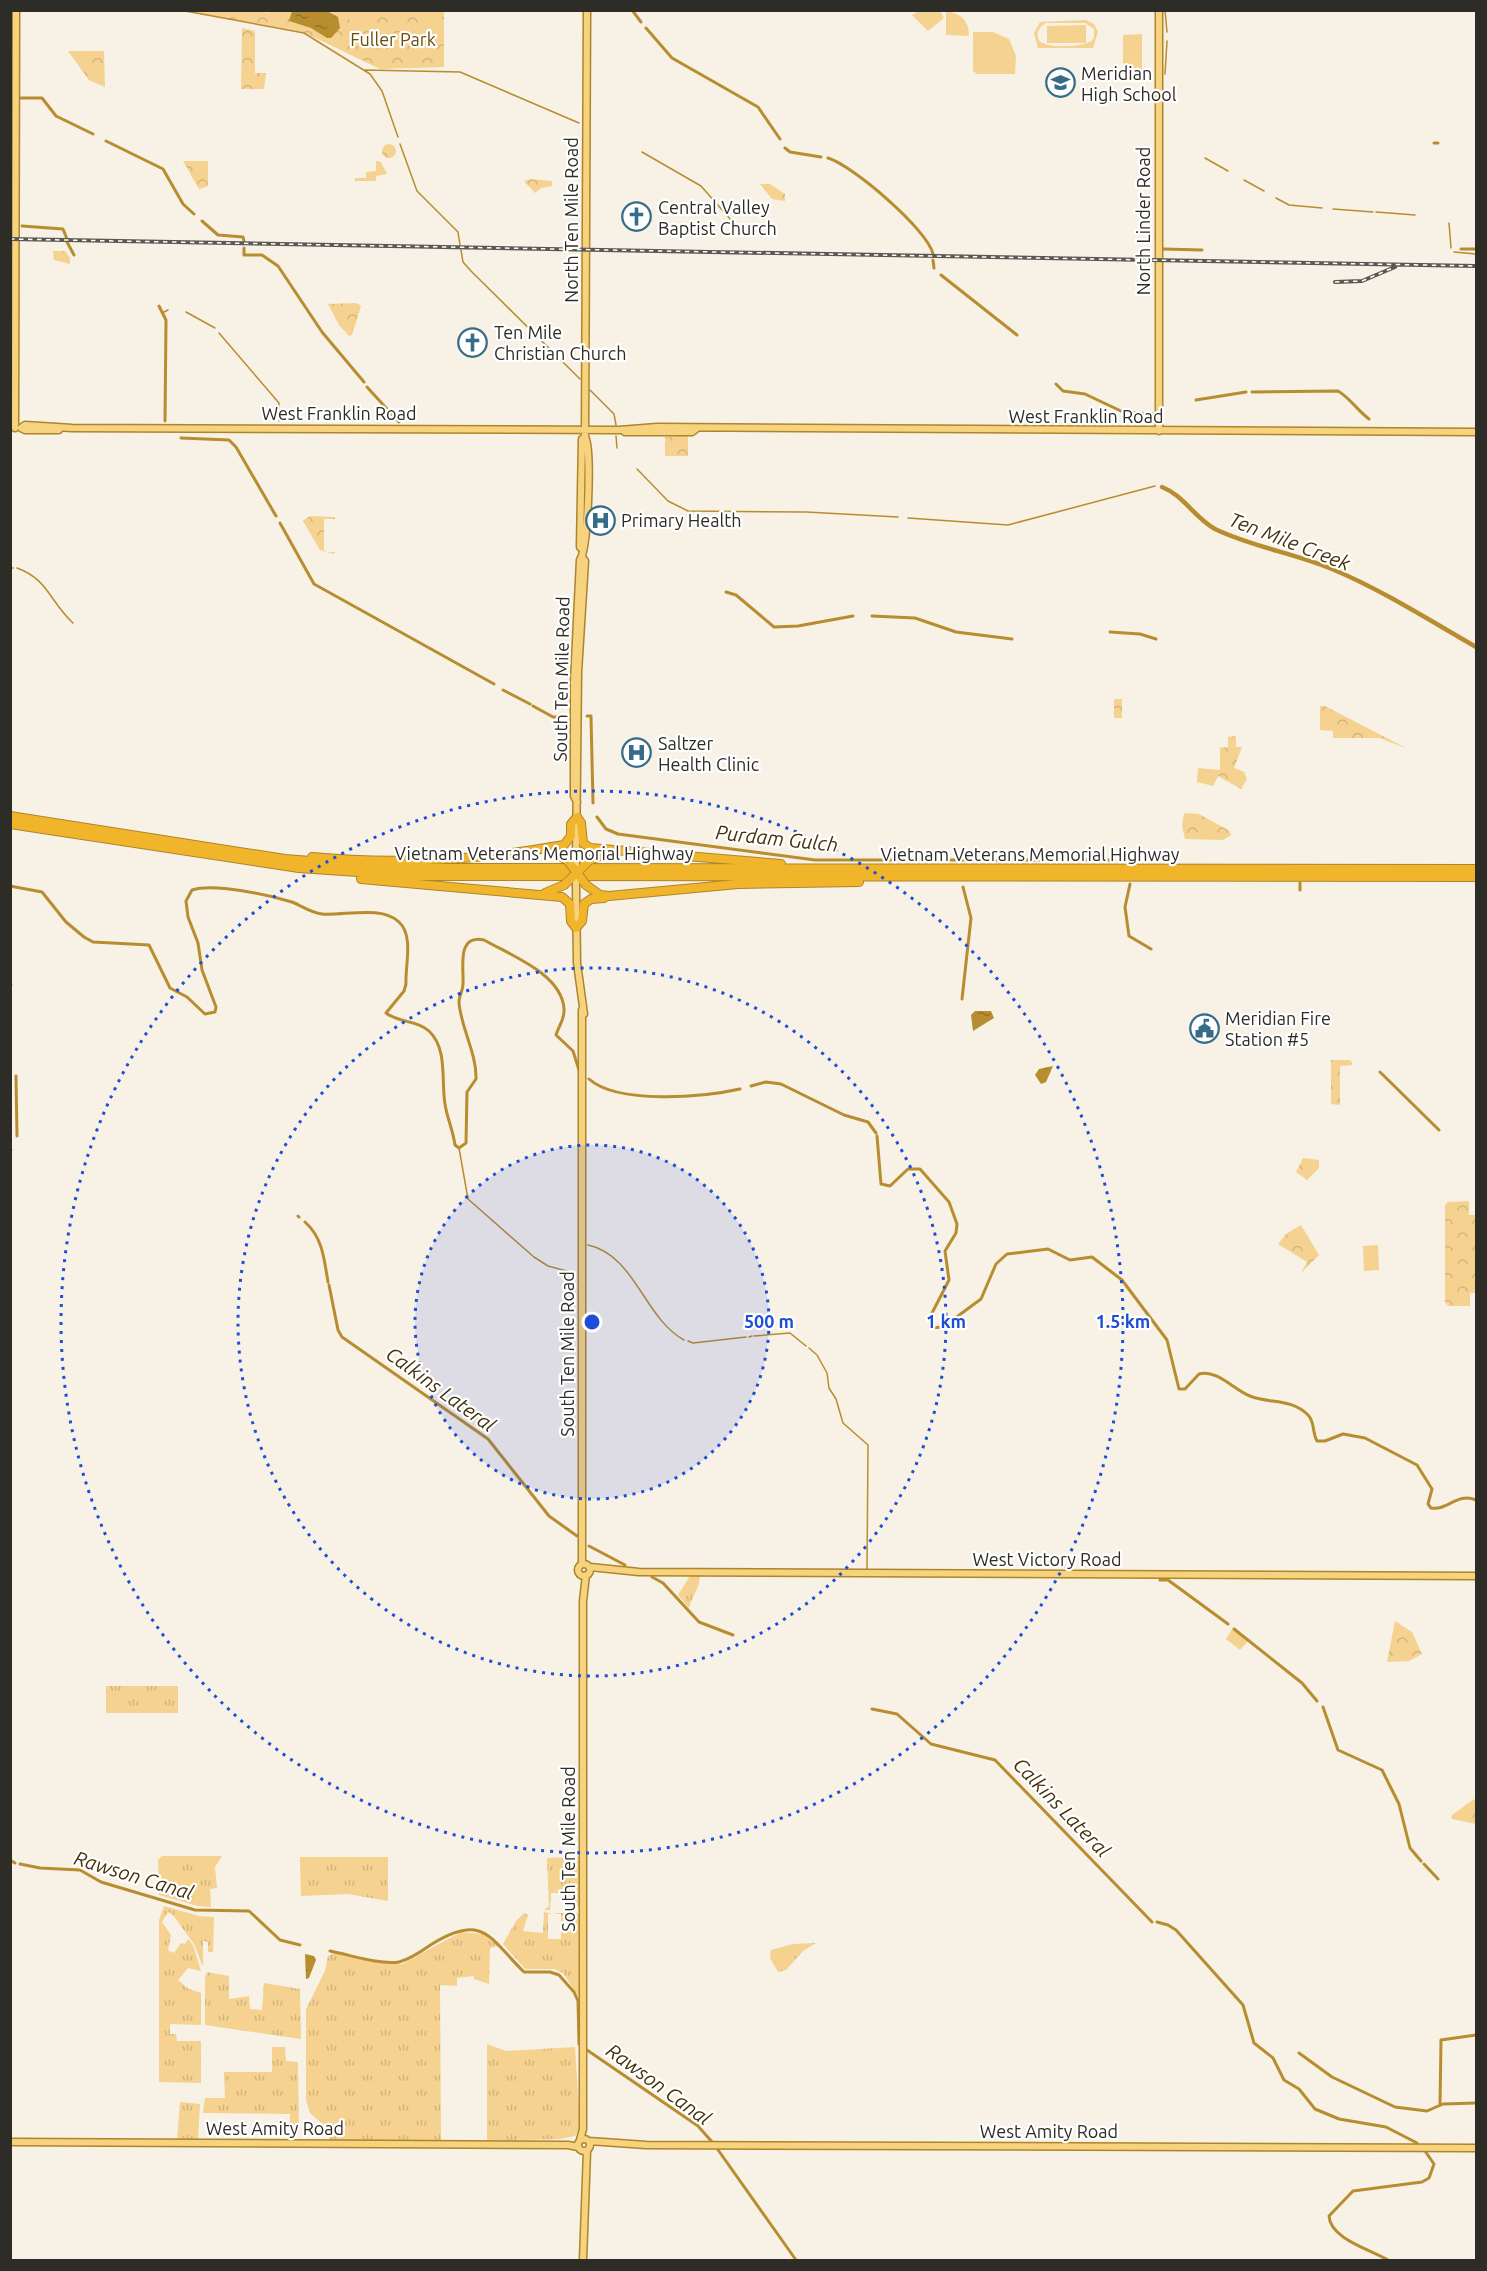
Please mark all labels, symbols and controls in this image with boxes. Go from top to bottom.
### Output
park label: Fuller Park [350,29,436,49]
place label: Meridian High School [1081,63,1177,104]
school or university icon: Meridian High School [1044,67,1076,99]
street label: North Ten Mile Road [561,137,581,303]
street label: North Linder Road [1133,147,1153,295]
place label: Central Valley Baptist Church [658,197,777,238]
church icon: Central Valley Baptist Church [621,201,653,233]
place label: Ten Mile Christian Church [494,322,626,363]
church icon: Ten Mile Christian Church [457,326,489,358]
street label: West Franklin Road [262,403,416,423]
street label: West Franklin Road [1009,406,1163,426]
hospital icon: Primary Health [584,504,616,536]
water label: Ten Mile Creek [1226,507,1355,575]
place label: Primary Health [621,510,742,530]
street label: South Ten Mile Road [550,596,572,762]
place label: Saltzer Health Clinic [658,733,759,774]
hospital icon: Saltzer Health Clinic [621,737,653,769]
water label: Purdam Gulch [715,820,839,856]
street label: Vietnam Veterans Memorial Highway [395,843,694,863]
street label: Vietnam Veterans Memorial Highway [881,844,1180,864]
place label: Meridian Fire Station #5 [1225,1008,1331,1049]
public building icon: Meridian Fire Station #5 [1188,1012,1220,1044]
street label: South Ten Mile Road [557,1271,577,1437]
text: 500 m [744,1311,794,1331]
text: 1 km [926,1311,966,1331]
text: 1.5 km [1096,1311,1150,1331]
centre of rings [582,1312,602,1332]
water label: Calkins Lateral [382,1342,500,1437]
street label: West Victory Road [972,1549,1122,1569]
water label: Calkins Lateral [1009,1752,1116,1862]
street label: South Ten Mile Road [558,1766,578,1932]
water label: Rawson Canal [71,1846,197,1904]
water label: Rawson Canal [602,2038,716,2130]
street label: West Amity Road [206,2118,344,2138]
street label: West Amity Road [980,2121,1118,2141]

